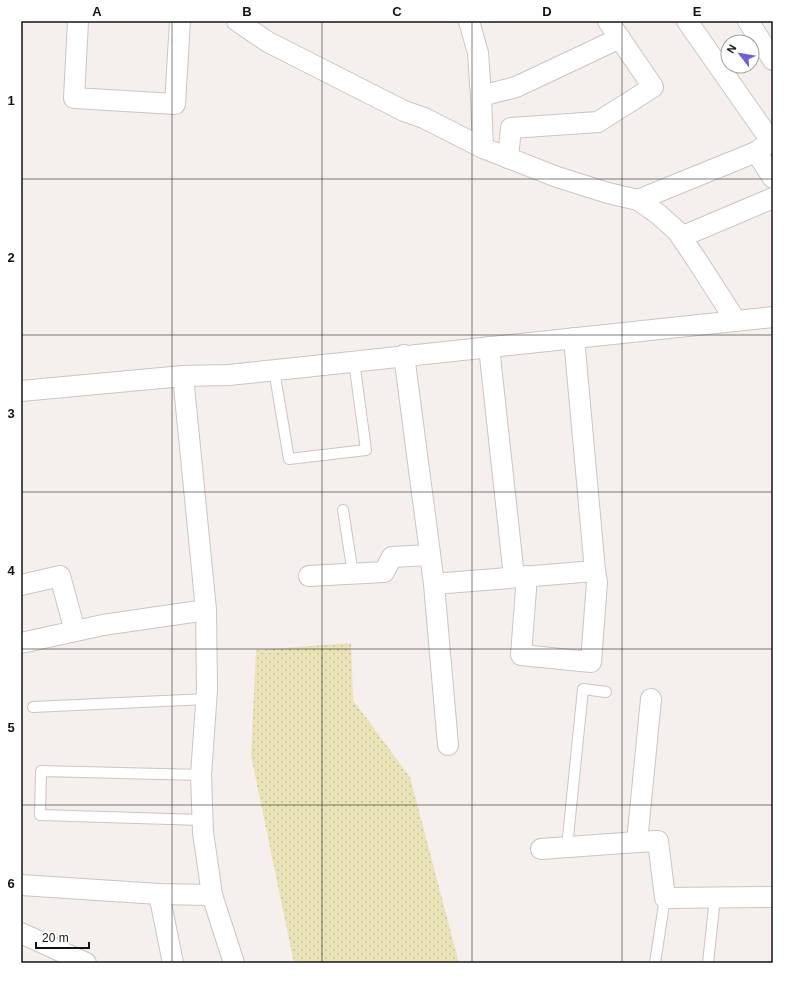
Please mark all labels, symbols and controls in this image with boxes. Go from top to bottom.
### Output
text: A [92,4,102,19]
text: B [242,4,252,19]
text: C [392,4,402,19]
text: D [542,4,552,19]
text: E [693,4,702,19]
north arrow [720,34,760,74]
text: N [724,42,739,55]
text: 1 [7,93,15,108]
text: 2 [7,250,15,265]
text: 3 [7,406,15,421]
text: 4 [7,563,15,578]
text: 5 [7,720,15,735]
text: 6 [7,876,15,891]
scale bar [36,924,89,950]
text: 20 m [42,931,69,945]

